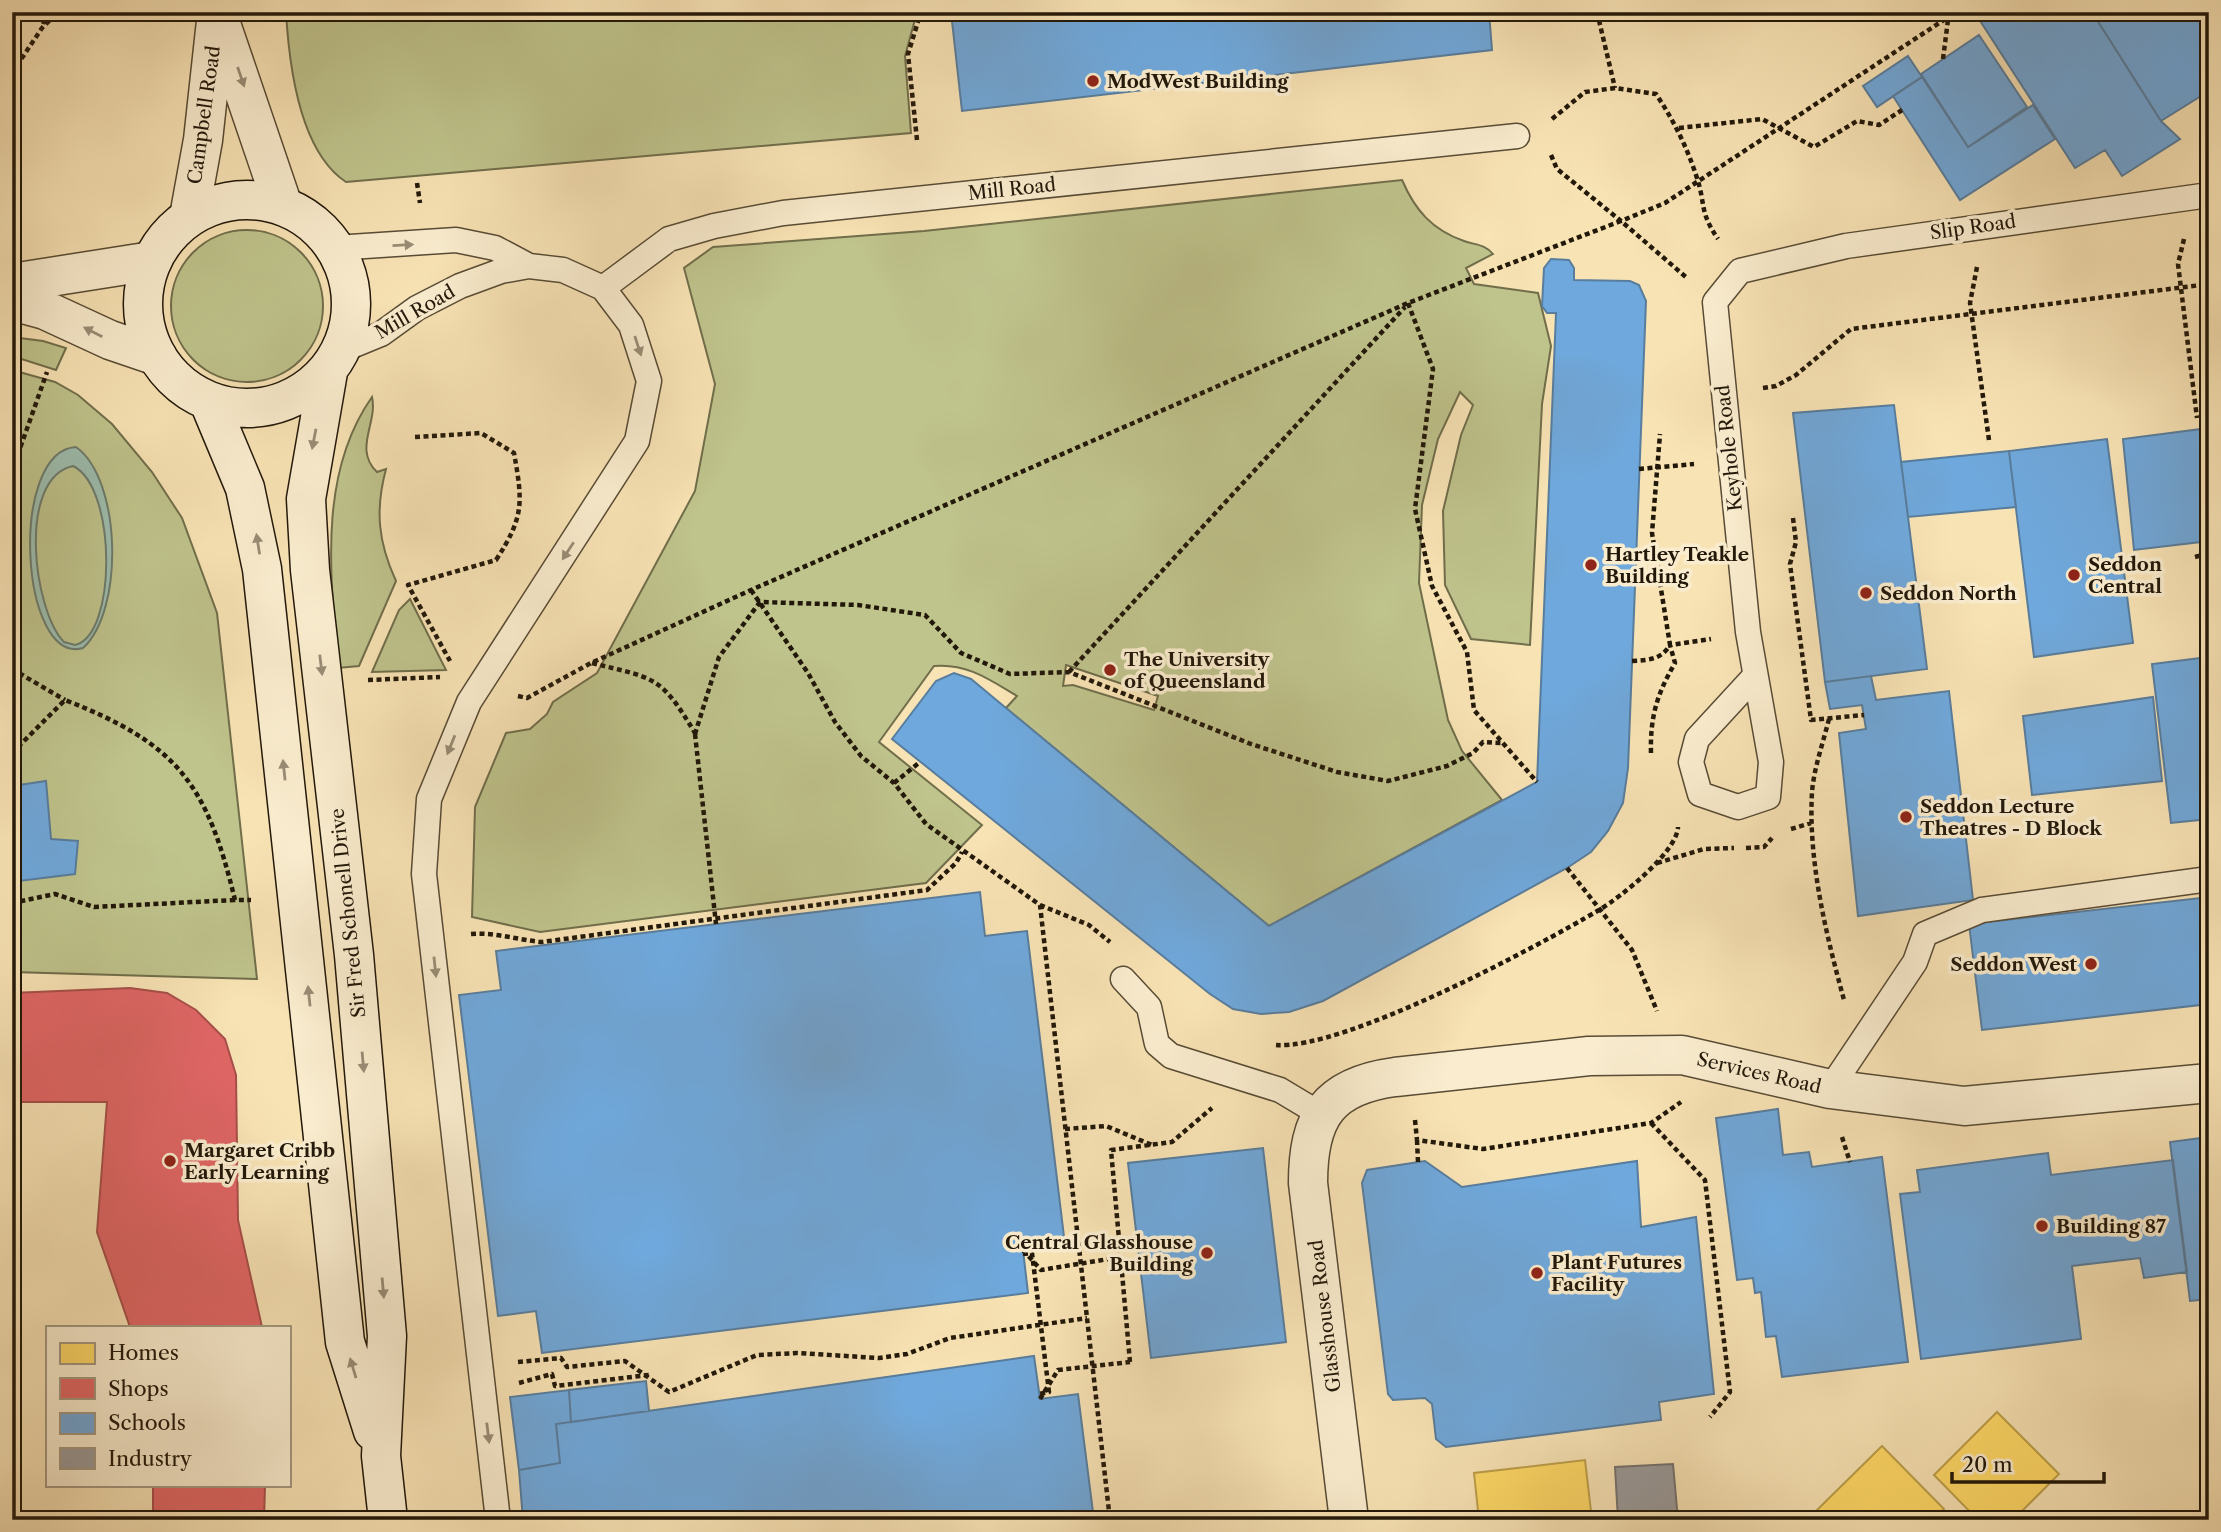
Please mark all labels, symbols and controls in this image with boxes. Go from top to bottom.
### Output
street label: Campbell Road [183,44,225,186]
one-way arrow [236,67,247,88]
place label: ModWest Building [1107,70,1289,93]
marker: ModWest Building [1085,73,1101,89]
street label: Mill Road [967,173,1058,205]
street label: Slip Road [1929,210,2018,244]
one-way arrow [393,239,415,250]
street label: Mill Road [371,280,459,344]
one-way arrow [83,326,103,337]
one-way arrow [633,336,644,357]
street label: Keyhole Road [1711,383,1747,512]
one-way arrow [309,428,320,450]
one-way arrow [252,533,263,555]
one-way arrow [561,541,574,560]
place label: Hartley Teakle Building [1605,543,1749,588]
place label: Seddon Central [2088,553,2162,598]
marker: Hartley Teakle Building [1583,557,1599,573]
marker: Seddon Central [2066,567,2082,583]
place label: Seddon North [1880,582,2017,605]
marker: Seddon North [1858,585,1874,601]
place label: The University of Queensland [1124,648,1270,693]
one-way arrow [315,654,326,676]
marker: The University of Queensland [1102,662,1118,678]
one-way arrow [445,735,457,755]
one-way arrow [279,759,290,781]
place label: Seddon Lecture Theatres - D Block [1920,795,2102,840]
street label: Sir Fred Schonell Drive [326,807,370,1019]
marker: Seddon Lecture Theatres - D Block [1898,809,1914,825]
place label: Seddon West [1950,953,2077,976]
marker: Seddon West [2083,956,2099,972]
one-way arrow [430,957,441,979]
one-way arrow [303,985,314,1007]
street label: Services Road [1695,1048,1824,1099]
one-way arrow [358,1051,369,1073]
place label: Margaret Cribb Early Learning [184,1139,335,1184]
marker: Margaret Cribb Early Learning [162,1153,178,1169]
place label: Building 87 [2056,1215,2166,1238]
marker: Building 87 [2034,1218,2050,1234]
place label: Central Glasshouse Building [1005,1231,1194,1276]
street label: Glasshouse Road [1304,1238,1346,1394]
marker: Central Glasshouse Building [1199,1245,1215,1261]
place label: Plant Futures Facility [1551,1251,1682,1296]
marker: Plant Futures Facility [1529,1265,1545,1281]
one-way arrow [378,1277,389,1299]
legend [46,1326,290,1486]
text: Homes [108,1340,179,1365]
one-way arrow [348,1357,358,1378]
text: Shops [108,1376,169,1401]
text: Schools [108,1410,186,1435]
one-way arrow [483,1422,494,1444]
scale bar [1952,1441,2104,1485]
text: Industry [108,1446,192,1471]
text: 20 m [1962,1452,2013,1477]

